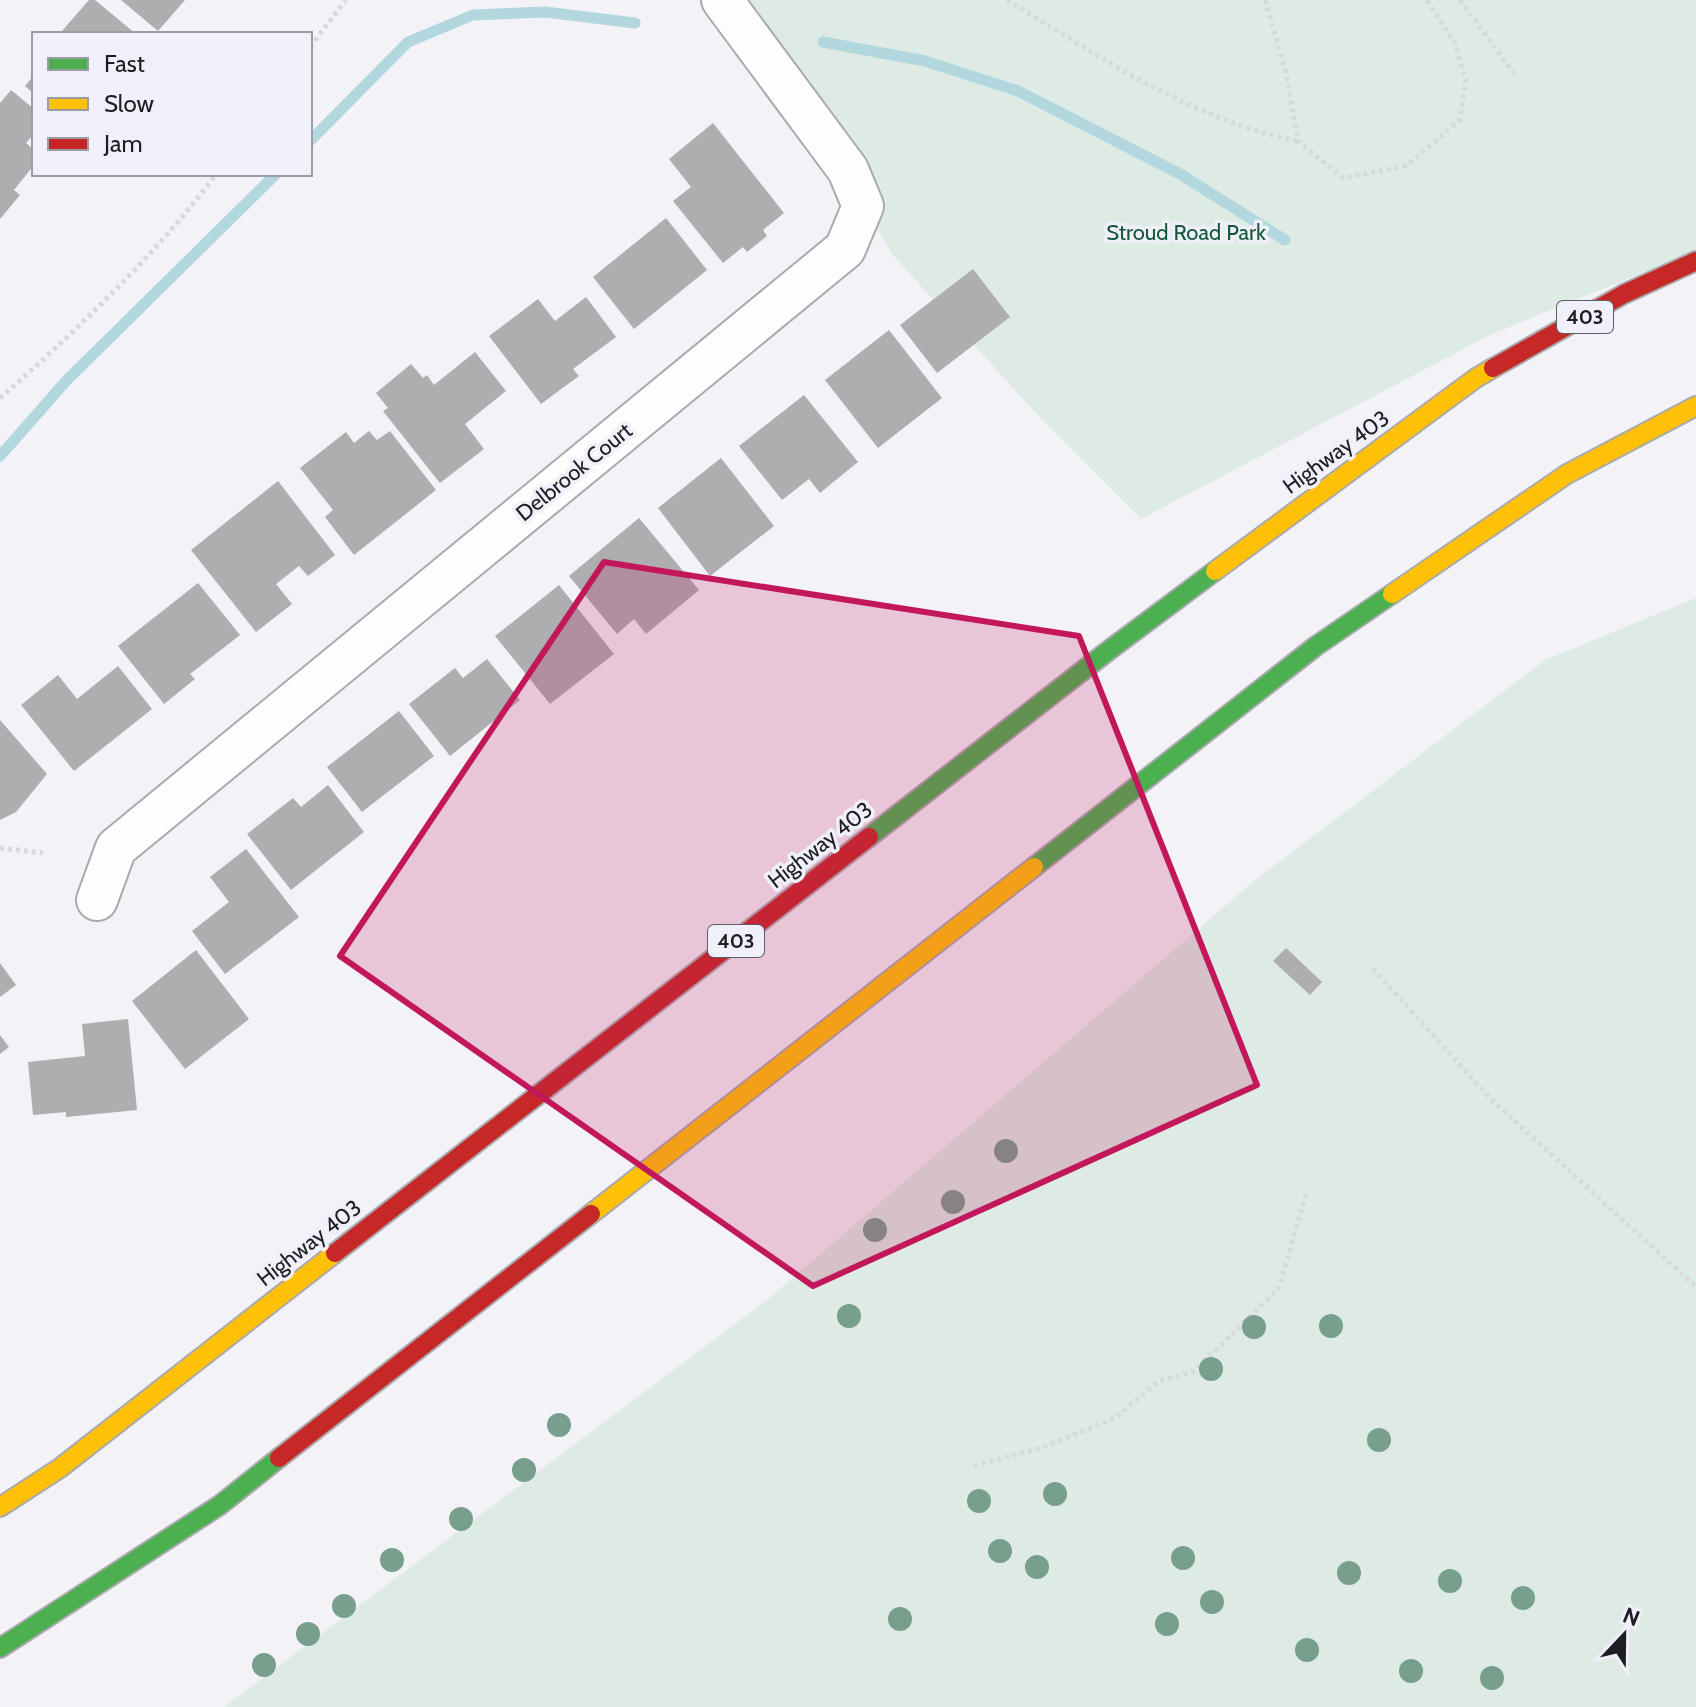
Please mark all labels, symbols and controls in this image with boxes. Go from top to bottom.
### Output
legend [32,32,312,176]
text: Fast [104,49,145,78]
text: Slow [104,89,154,118]
text: Jam [103,129,142,158]
park label: Stroud Road Park [1106,219,1266,246]
road number: 403 [1557,301,1613,333]
street label: Highway 403 [1278,404,1394,500]
street label: Delbrook Court [511,417,638,527]
street label: Highway 403 [763,796,877,894]
road number: 403 [708,925,764,957]
street label: Highway 403 [252,1194,366,1292]
north arrow [1584,1595,1664,1675]
text: N [1619,1601,1644,1632]

